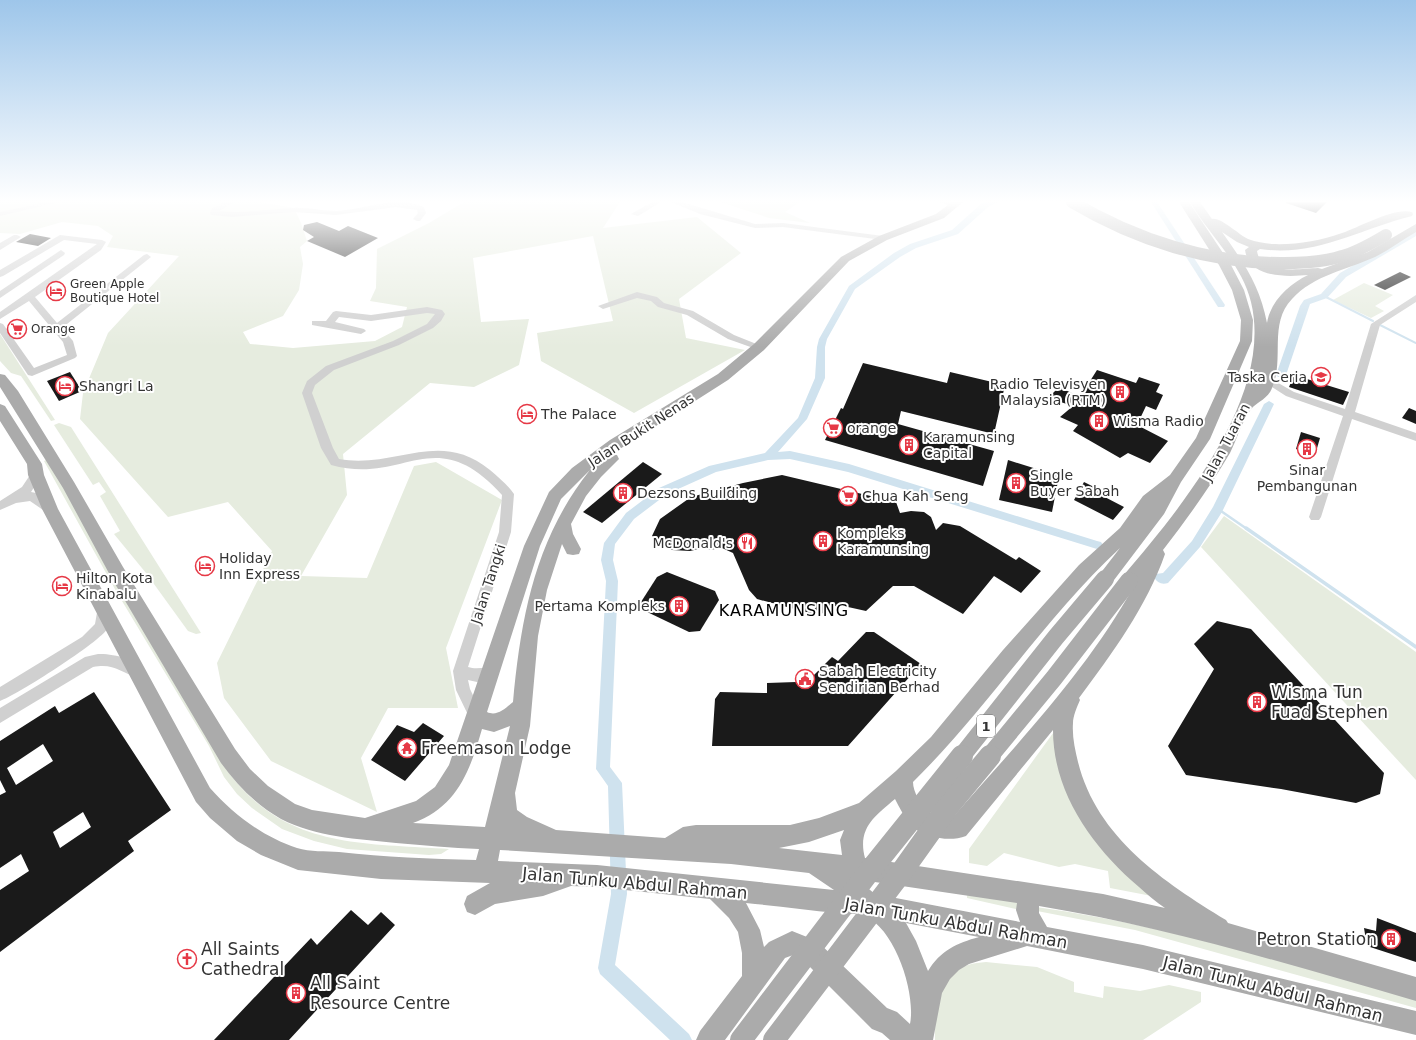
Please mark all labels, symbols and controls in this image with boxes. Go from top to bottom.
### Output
place label: Green Apple Boutique Hotel [70,277,159,305]
hotel icon: Green Apple Boutique Hotel [45,280,67,302]
supermarket icon: Orange [6,318,28,340]
place label: Orange [31,322,75,336]
school or university icon: Taska Ceria [1310,366,1332,388]
place label: Taska Ceria [1226,369,1307,385]
hotel icon: Shangri La [54,375,76,397]
place label: Radio Televisyen Malaysia (RTM) [990,376,1106,408]
place label: Shangri La [79,378,154,394]
building icon: Radio Televisyen Malaysia (RTM) [1109,381,1131,403]
street label: Jalan Bukit Nenas [584,390,697,471]
street label: Jalan Tuaran [1198,400,1253,484]
hotel icon: The Palace [516,403,538,425]
place label: The Palace [540,406,617,422]
building icon: Wisma Radio [1088,410,1110,432]
place label: Wisma Radio [1113,413,1204,429]
supermarket icon: orange [822,417,844,439]
place label: orange [847,420,896,436]
place label: Karamunsing Capital [923,429,1015,461]
building icon: Karamunsing Capital [898,434,920,456]
building icon: Sinar Pembangunan [1296,438,1318,460]
place label: Sinar Pembangunan [1257,462,1357,494]
place label: Single Buyer Sabah [1030,467,1119,499]
building icon: Single Buyer Sabah [1005,472,1027,494]
building icon: Dezsons Building [612,482,634,504]
place label: Dezsons Building [637,485,757,501]
supermarket icon: Chua Kah Seng [837,485,859,507]
place label: Chua Kah Seng [862,488,969,504]
place label: Kompleks Karamunsing [837,525,929,557]
building icon: Kompleks Karamunsing [812,530,834,552]
restaurant icon: McDonald's [736,532,758,554]
place label: McDonald's [653,535,733,551]
street label: Jalan Tangki [467,542,508,627]
place label: Holiday Inn Express [219,550,300,582]
hotel icon: Holiday Inn Express [194,555,216,577]
place label: Hilton Kota Kinabalu [76,570,153,602]
hotel icon: Hilton Kota Kinabalu [51,575,73,597]
building icon: Pertama Kompleks [668,595,690,617]
place label: Pertama Kompleks [534,598,665,614]
district label: KARAMUNSING [719,601,849,620]
place label: Sabah Electricity Sendirian Berhad [819,663,940,695]
public building icon: Sabah Electricity Sendirian Berhad [794,668,816,690]
place label: Wisma Tun Fuad Stephen [1271,682,1388,722]
building icon: Wisma Tun Fuad Stephen [1246,691,1268,713]
road number: 1 [977,715,995,737]
temple icon: Freemason Lodge [396,737,418,759]
place label: Freemason Lodge [421,738,571,758]
street label: Jalan Tunku Abdul Rahman [521,863,748,903]
street label: Jalan Tunku Abdul Rahman [842,893,1069,952]
building icon: Petron Station [1380,928,1402,950]
place label: Petron Station [1257,929,1377,949]
place label: All Saints Cathedral [201,939,284,979]
church icon: All Saints Cathedral [176,948,198,970]
street label: Jalan Tunku Abdul Rahman [1160,952,1385,1026]
place label: All Saint Resource Centre [310,973,450,1013]
building icon: All Saint Resource Centre [285,982,307,1004]

